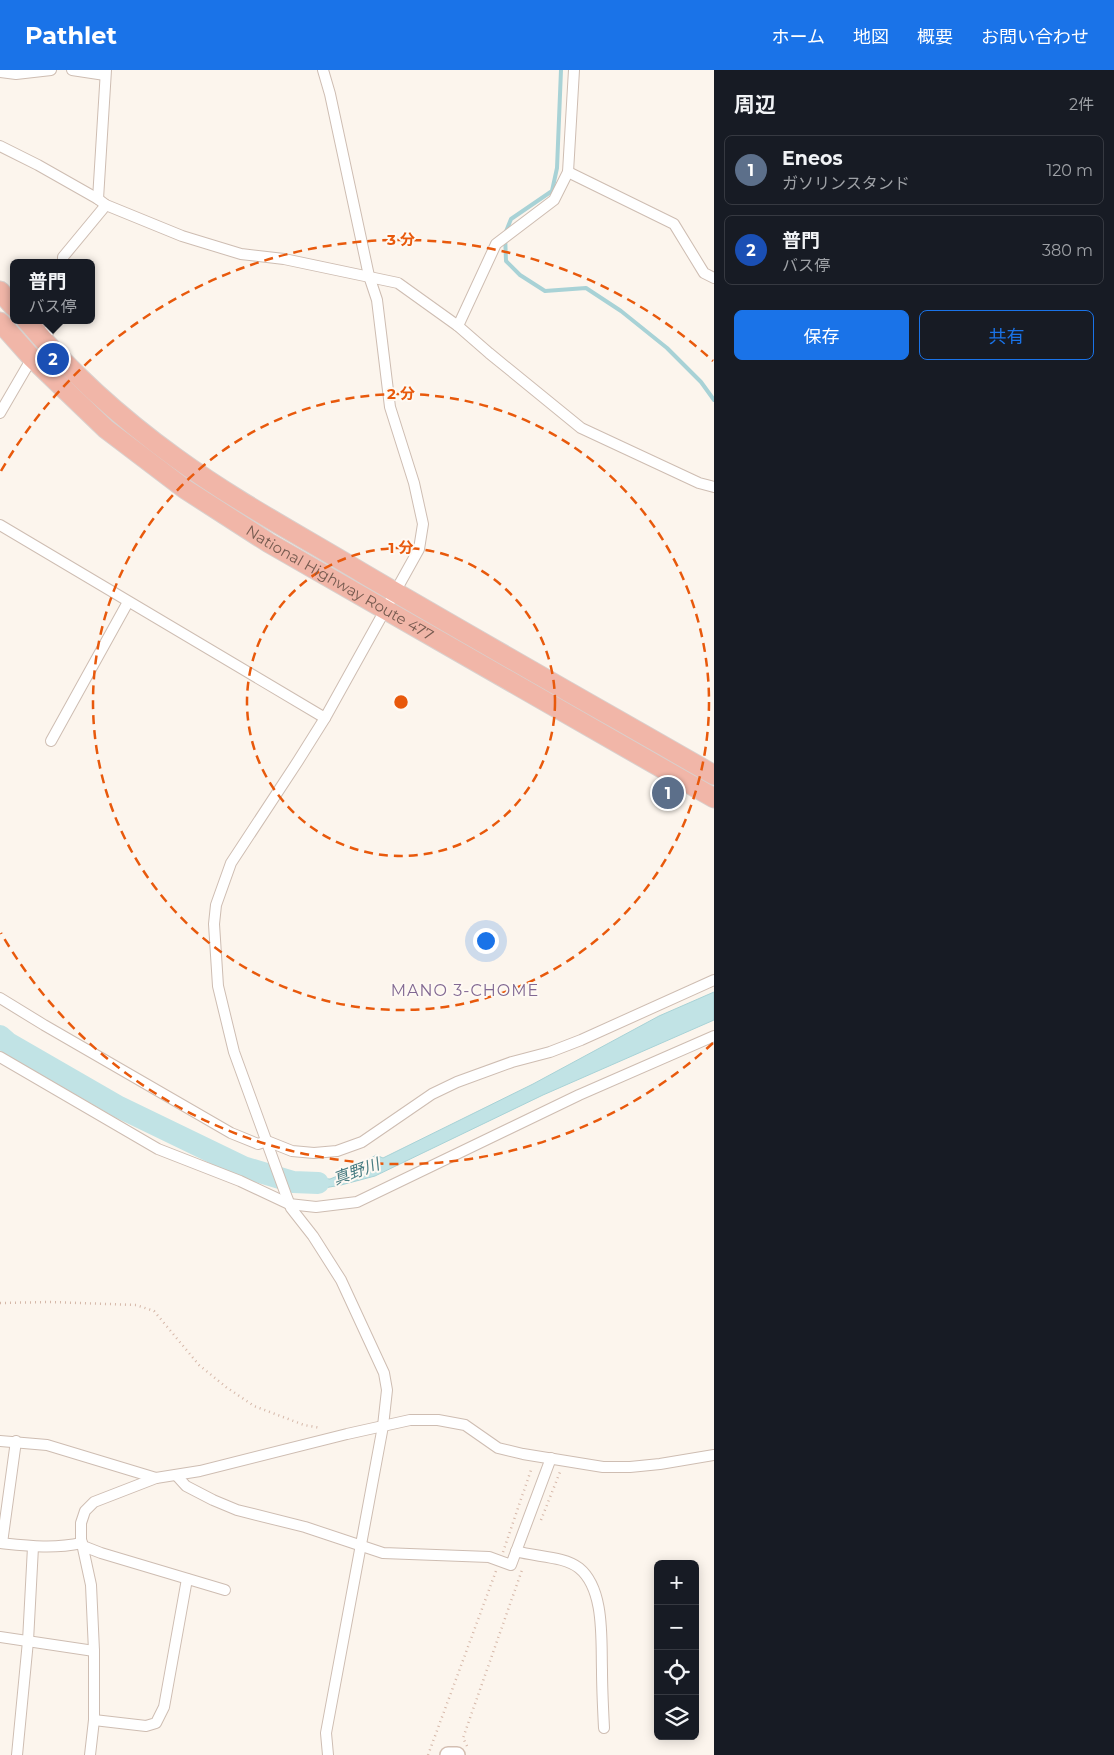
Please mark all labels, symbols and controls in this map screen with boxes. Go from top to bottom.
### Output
text: Pathlet [25,21,117,50]
text: ホーム [772,26,825,48]
text: 地図 [853,26,889,48]
text: 概要 [917,26,953,48]
text: お問い合わせ [981,26,1089,48]
text: 周辺 [734,92,776,117]
text: 2件 [1069,95,1094,114]
text: Eneos [782,147,842,170]
text: 1 [748,161,754,180]
text: 120 m [1046,161,1093,180]
text: ガソリンスタンド [782,174,910,193]
text: 普門 [782,229,820,252]
text: 3 分 [386,230,415,249]
text: 2 [746,241,756,260]
text: 380 m [1042,241,1093,260]
text: バス停 [782,256,830,275]
popup [10,259,95,324]
text: 普門 [28,270,67,293]
text: バス停 [28,297,77,316]
button: 保存 [734,310,909,360]
button: 共有 [919,310,1094,360]
pin: 2 [37,340,69,378]
text: 2 分 [387,384,415,403]
street label: National Highway Route 477 [243,521,437,644]
text: 1 分 [388,538,414,557]
centre of rings [392,693,410,711]
pin: 1 [652,774,684,812]
your location [473,928,499,954]
district label: MANO 3-CHOME [391,981,539,1000]
water label: 真野川 [330,1154,384,1189]
map controls [654,1560,699,1740]
button: + [654,1560,699,1605]
button: − [654,1605,699,1650]
button: locate [654,1650,699,1695]
button: layers [654,1695,699,1740]

